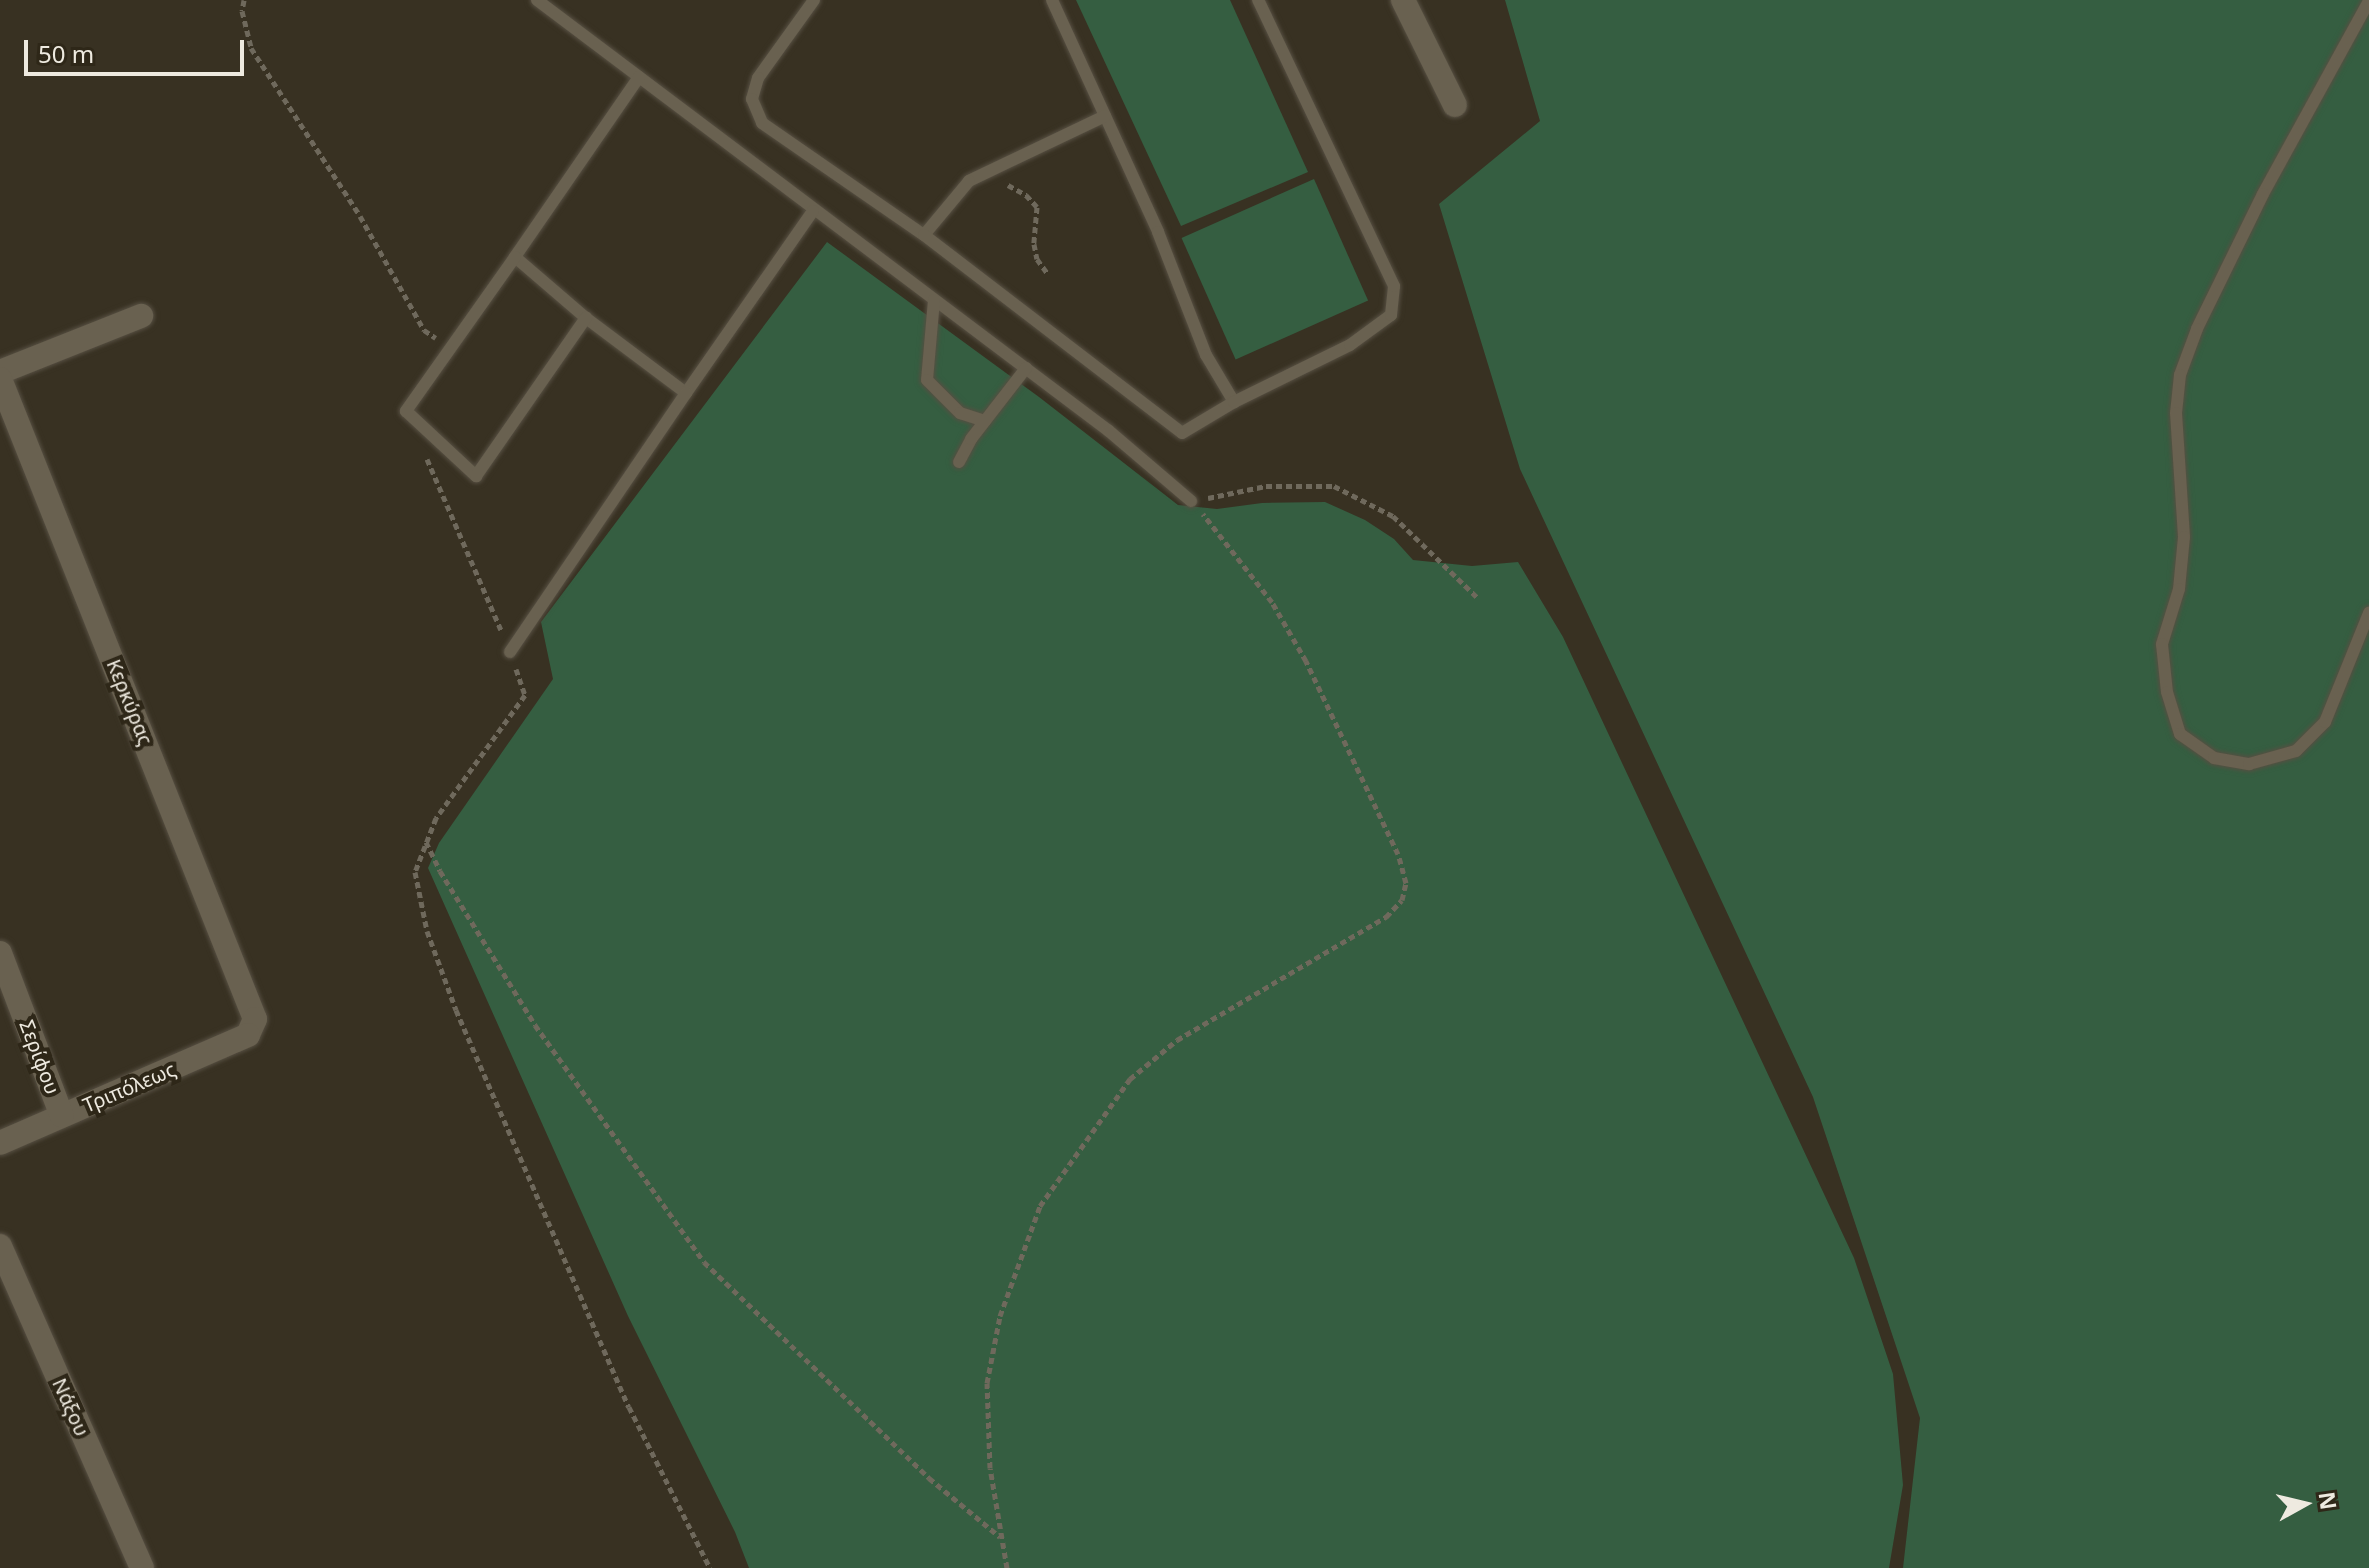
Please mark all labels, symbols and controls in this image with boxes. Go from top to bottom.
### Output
scale bar [28,24,248,74]
text: 50 m [38,37,94,70]
street label: Κερκύρας [102,656,158,748]
street label: Σερίφου [15,1016,65,1098]
street label: Τριπόλεως [79,1057,179,1117]
street label: Νάξου [48,1374,94,1440]
north arrow [2265,1464,2345,1544]
text: N [2313,1490,2345,1512]

